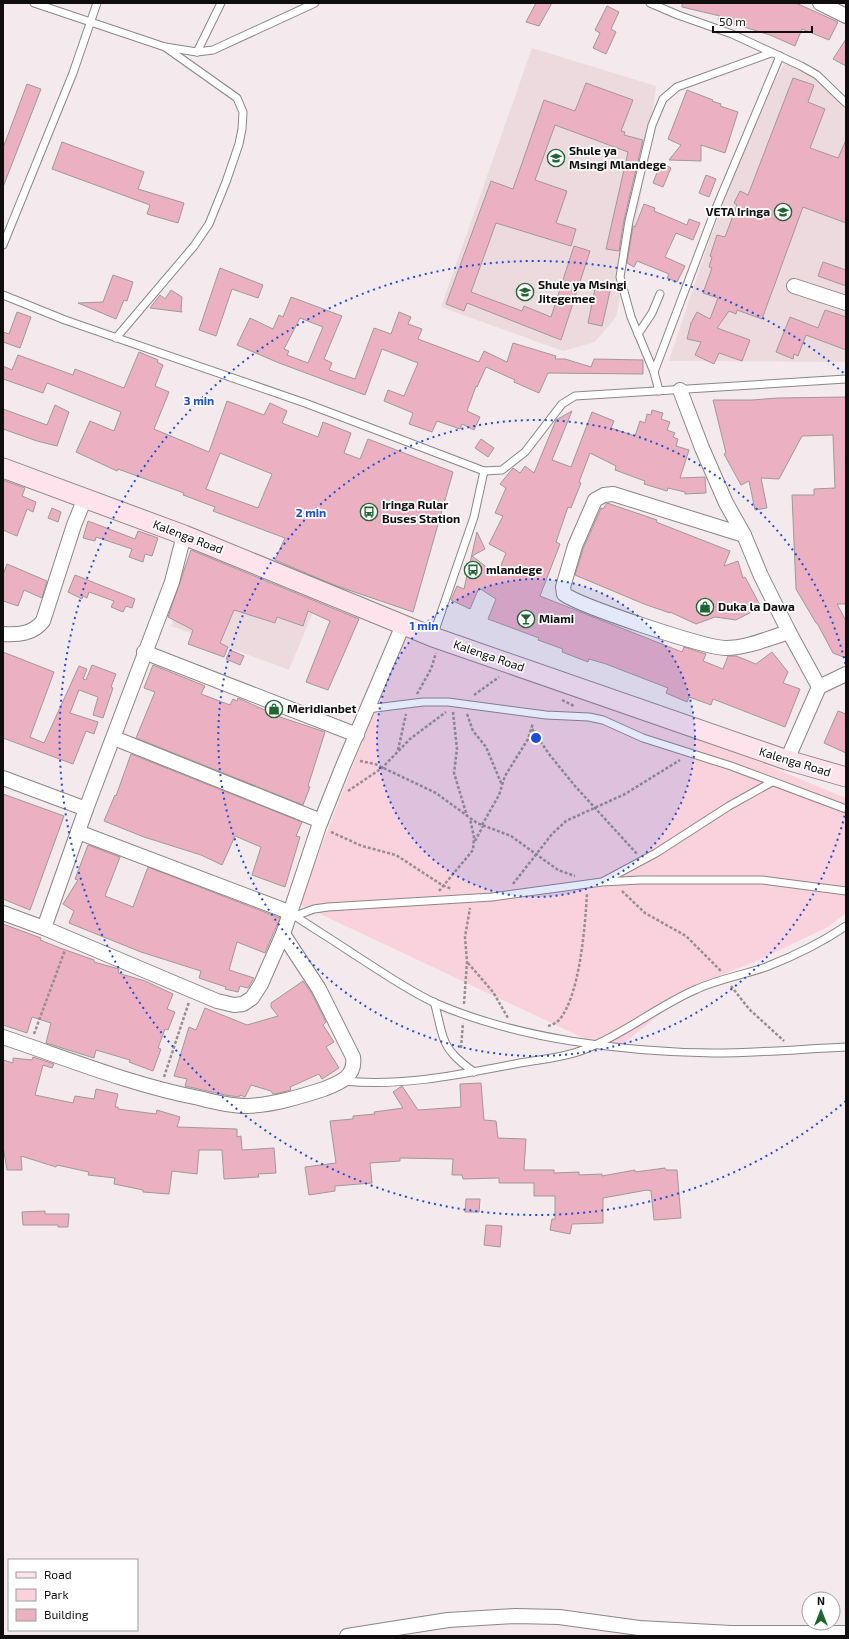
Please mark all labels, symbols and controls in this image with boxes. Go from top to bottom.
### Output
scale bar [713,8,812,34]
text: 50 m [719,14,746,28]
place label: Shule ya Msingi Mlandege [569,143,667,171]
school or university icon: Shule ya Msingi Mlandege [546,148,566,168]
school or university icon: VETA Iringa [773,202,793,222]
place label: VETA Iringa [706,204,770,218]
place label: Shule ya Msingi Jitegemee [538,277,627,305]
school or university icon: Shule ya Msingi Jitegemee [515,282,535,302]
text: 3 min [184,393,214,407]
place label: Iringa Rular Buses Station [382,497,460,525]
bus stop icon: Iringa Rular Buses Station [359,502,379,522]
text: 2 min [296,505,326,519]
street label: Kalenga Road [151,516,226,556]
bus stop icon: mlandege [463,560,483,580]
place label: mlandege [486,562,542,576]
shop icon: Duka la Dawa [695,597,715,617]
place label: Duka la Dawa [718,599,795,613]
bar icon: Miami [516,609,536,629]
place label: Miami [539,611,574,625]
text: 1 min [410,618,438,632]
street label: Kalenga Road [452,636,527,674]
shop icon: Meridianbet [264,699,284,719]
place label: Meridianbet [287,701,357,715]
centre of rings [529,731,543,745]
street label: Kalenga Road [758,744,833,779]
legend [8,1559,138,1631]
text: Road [44,1567,72,1581]
text: Park [44,1587,69,1601]
north arrow [801,1591,841,1631]
text: N [817,1594,825,1607]
text: Building [44,1607,89,1621]

